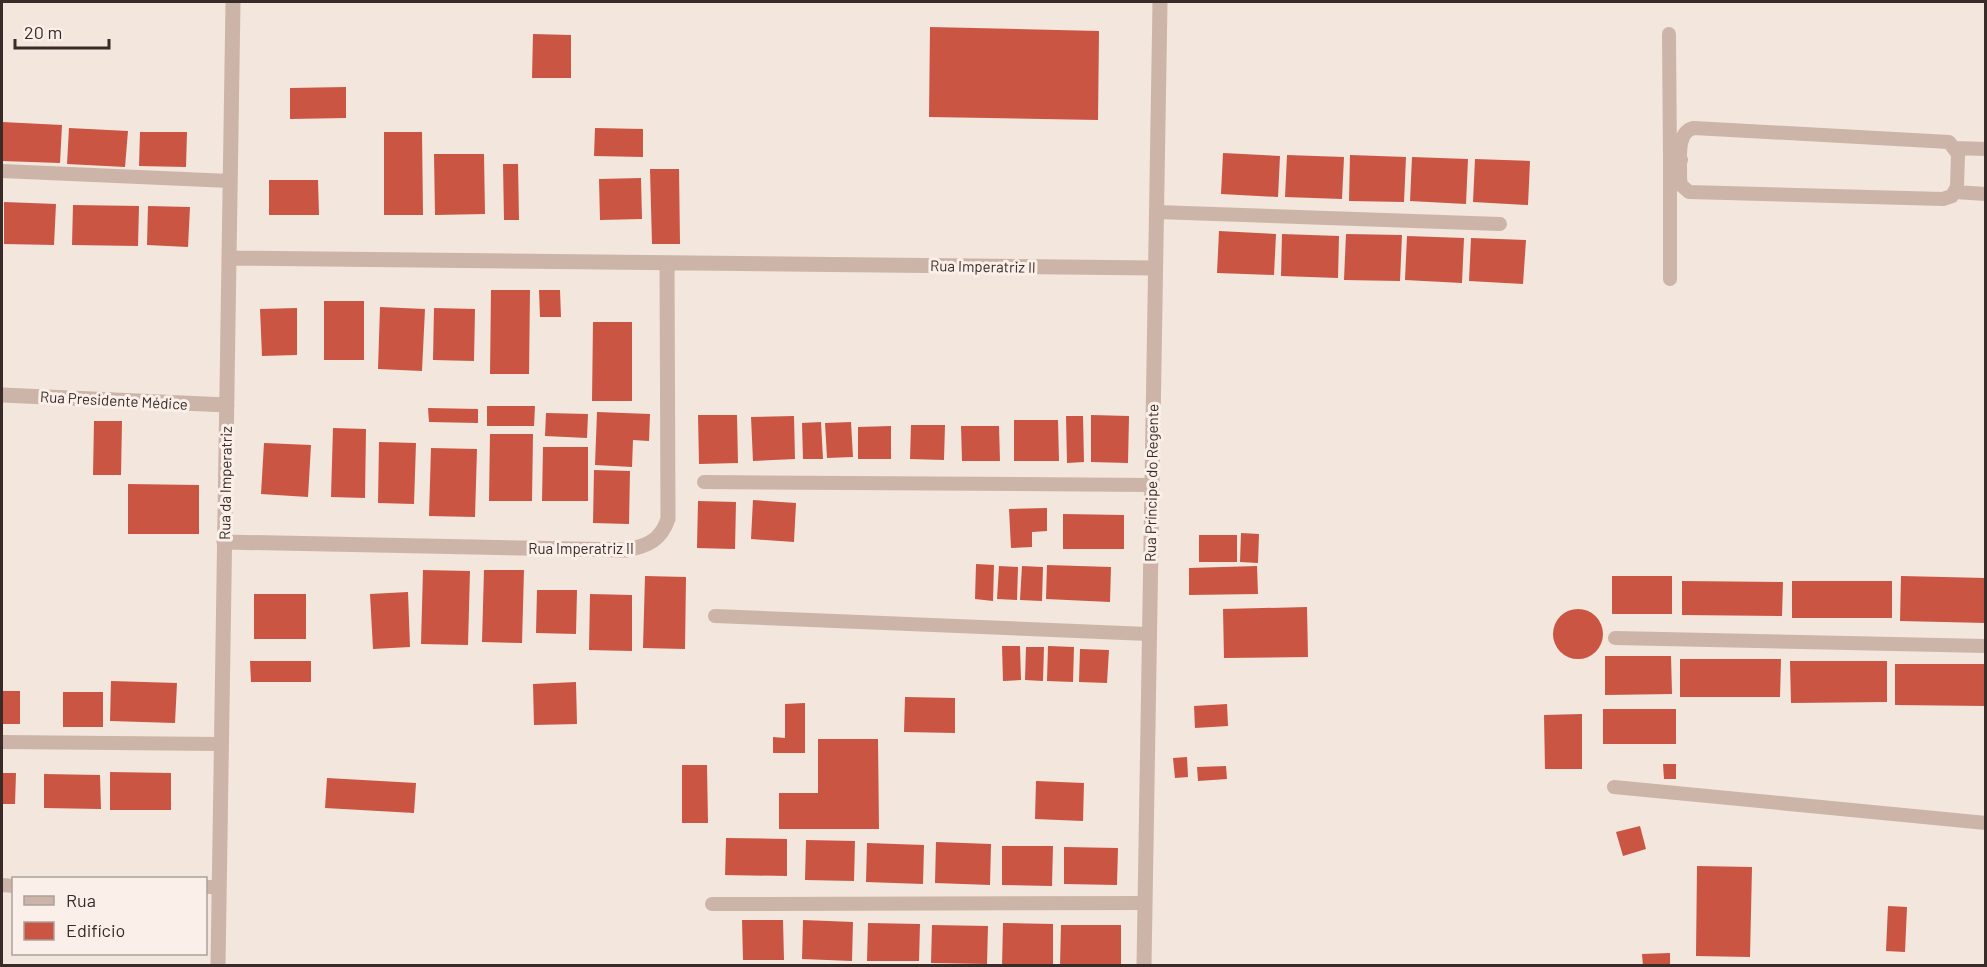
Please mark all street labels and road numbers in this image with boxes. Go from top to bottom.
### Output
street label: Rua Imperatriz II [930,256,1036,276]
street label: Rua Presidente Médice [40,387,188,413]
street label: Rua Príncipe do Regente [1141,404,1161,562]
street label: Rua da Imperatriz [215,426,235,540]
street label: Rua Imperatriz II [528,539,634,557]

